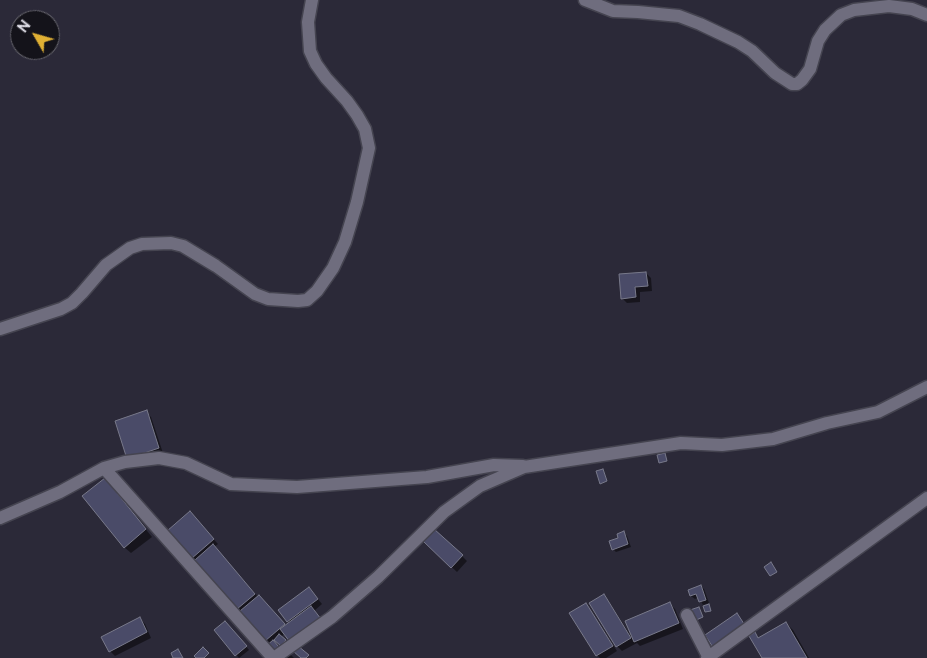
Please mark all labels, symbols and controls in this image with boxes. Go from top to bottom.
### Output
north arrow [10,10,60,60]
text: N [14,17,34,36]

